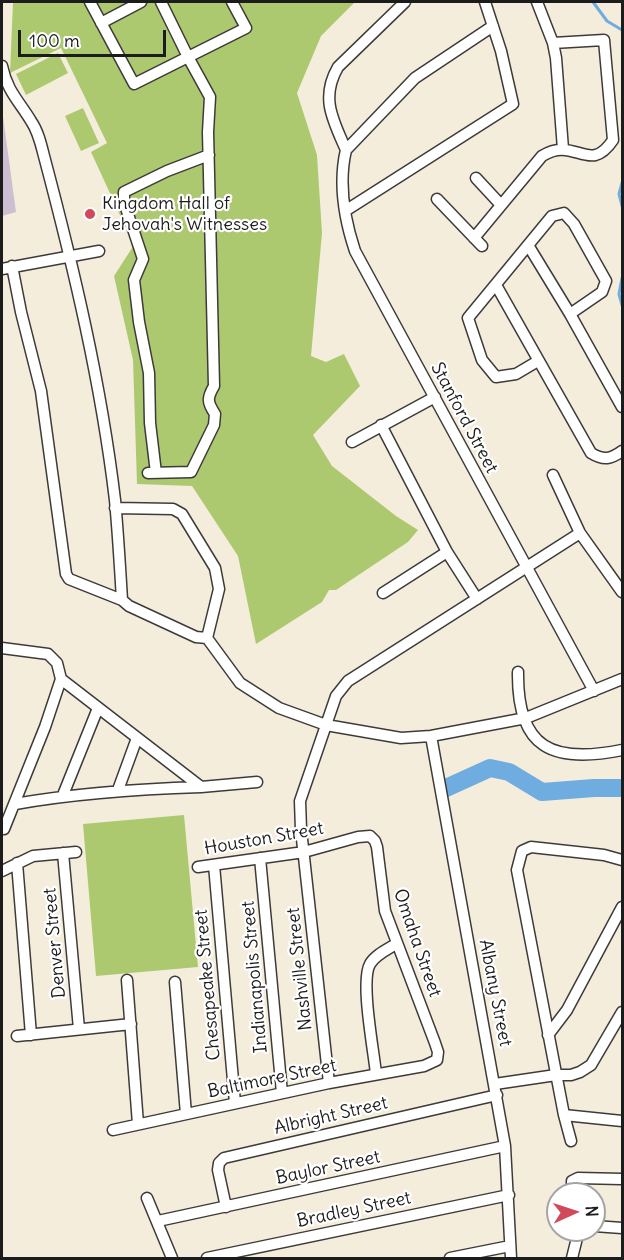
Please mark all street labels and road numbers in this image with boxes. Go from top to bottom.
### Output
street label: Stanford Street [426,359,502,477]
street label: Houston Street [203,818,325,860]
street label: Omaha Street [388,886,446,1000]
street label: Denver Street [39,887,71,999]
street label: Indianapolis Street [238,900,272,1054]
street label: Nashville Street [283,906,317,1032]
street label: Chesapeake Street [191,908,225,1062]
street label: Albany Street [474,938,516,1048]
street label: Baltimore Street [206,1055,338,1103]
street label: Albright Street [272,1092,390,1140]
street label: Baylor Street [274,1146,382,1190]
street label: Bradley Street [295,1187,413,1233]

